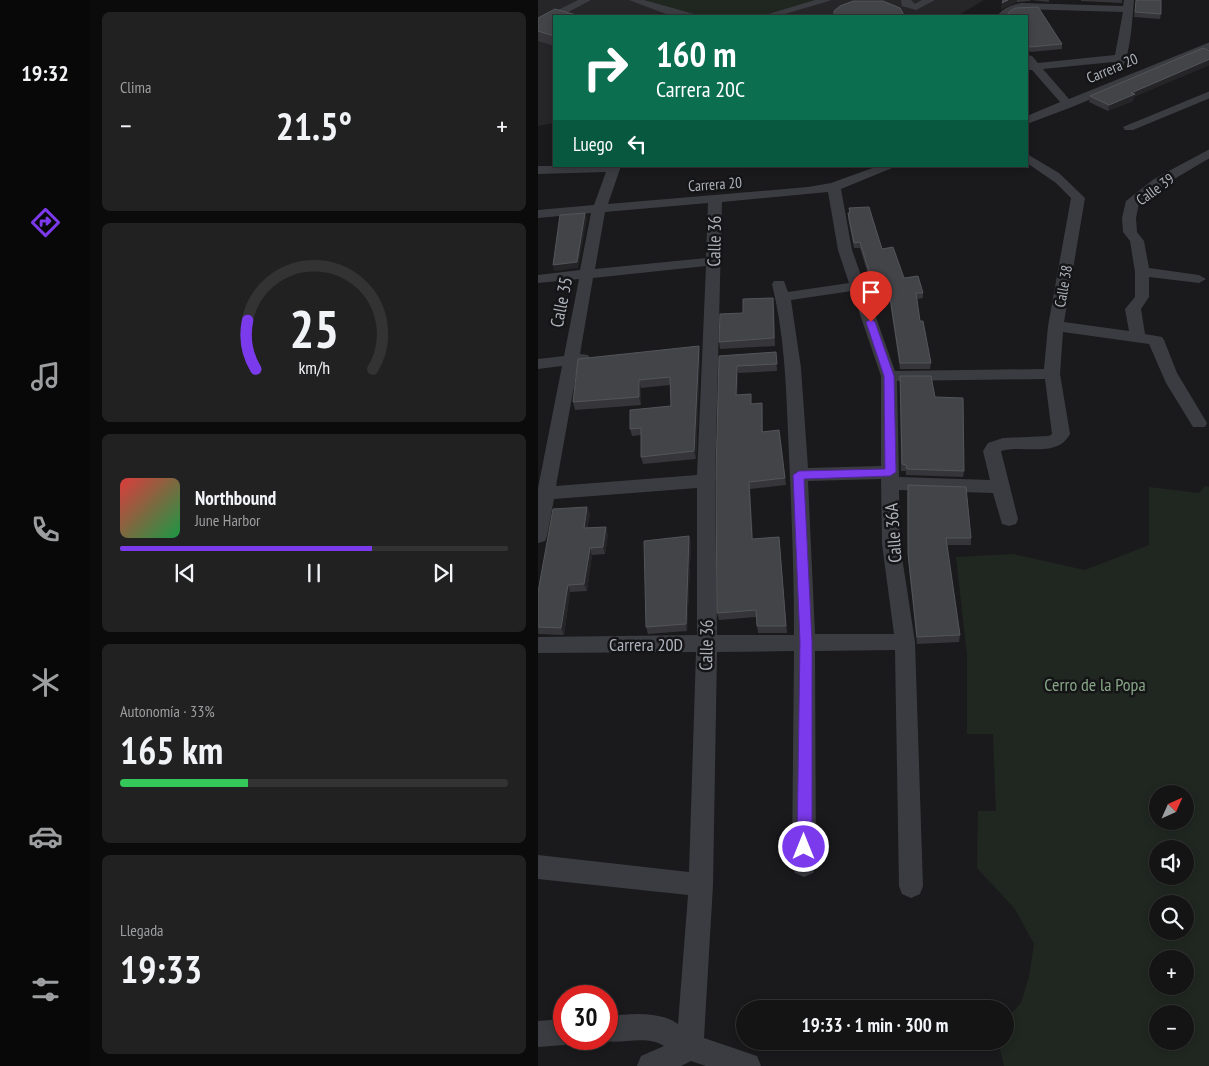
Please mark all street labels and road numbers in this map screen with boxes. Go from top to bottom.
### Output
street label: Carrera 20 [1083,49,1141,87]
street label: Calle 39 [1132,169,1178,209]
street label: Carrera 20 [687,173,743,195]
street label: Calle 36 [702,215,726,267]
street label: Calle 38 [1050,263,1076,309]
street label: Calle 35 [545,275,577,329]
street label: Calle 36A [879,502,907,564]
street label: Calle 36 [694,619,718,671]
street label: Carrera 20D [609,633,683,656]

